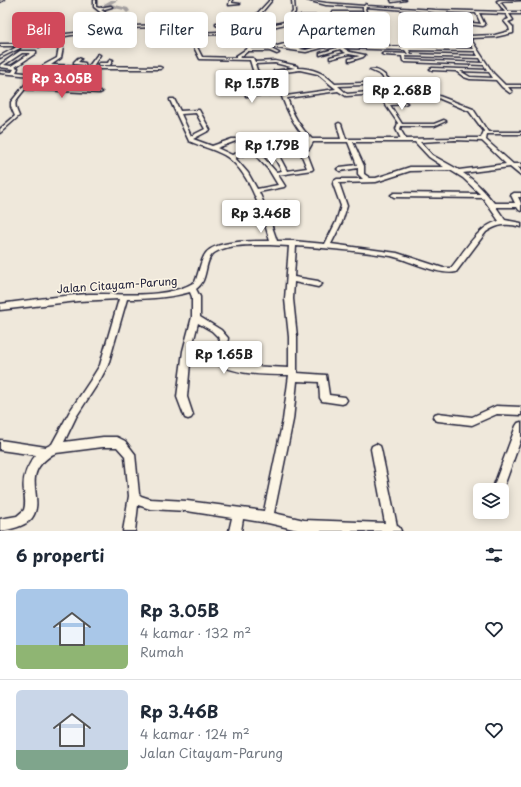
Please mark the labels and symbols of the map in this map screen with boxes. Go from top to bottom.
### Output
pin: Rp 3.05B [21,65,103,99]
pin: Rp 1.57B [211,70,293,104]
pin: Rp 2.68B [361,77,443,111]
pin: Rp 1.79B [231,132,313,166]
pin: Rp 3.46B [220,200,302,234]
street label: Jalan Citayam-Parung [56,272,178,297]
pin: Rp 1.65B [183,341,265,375]

